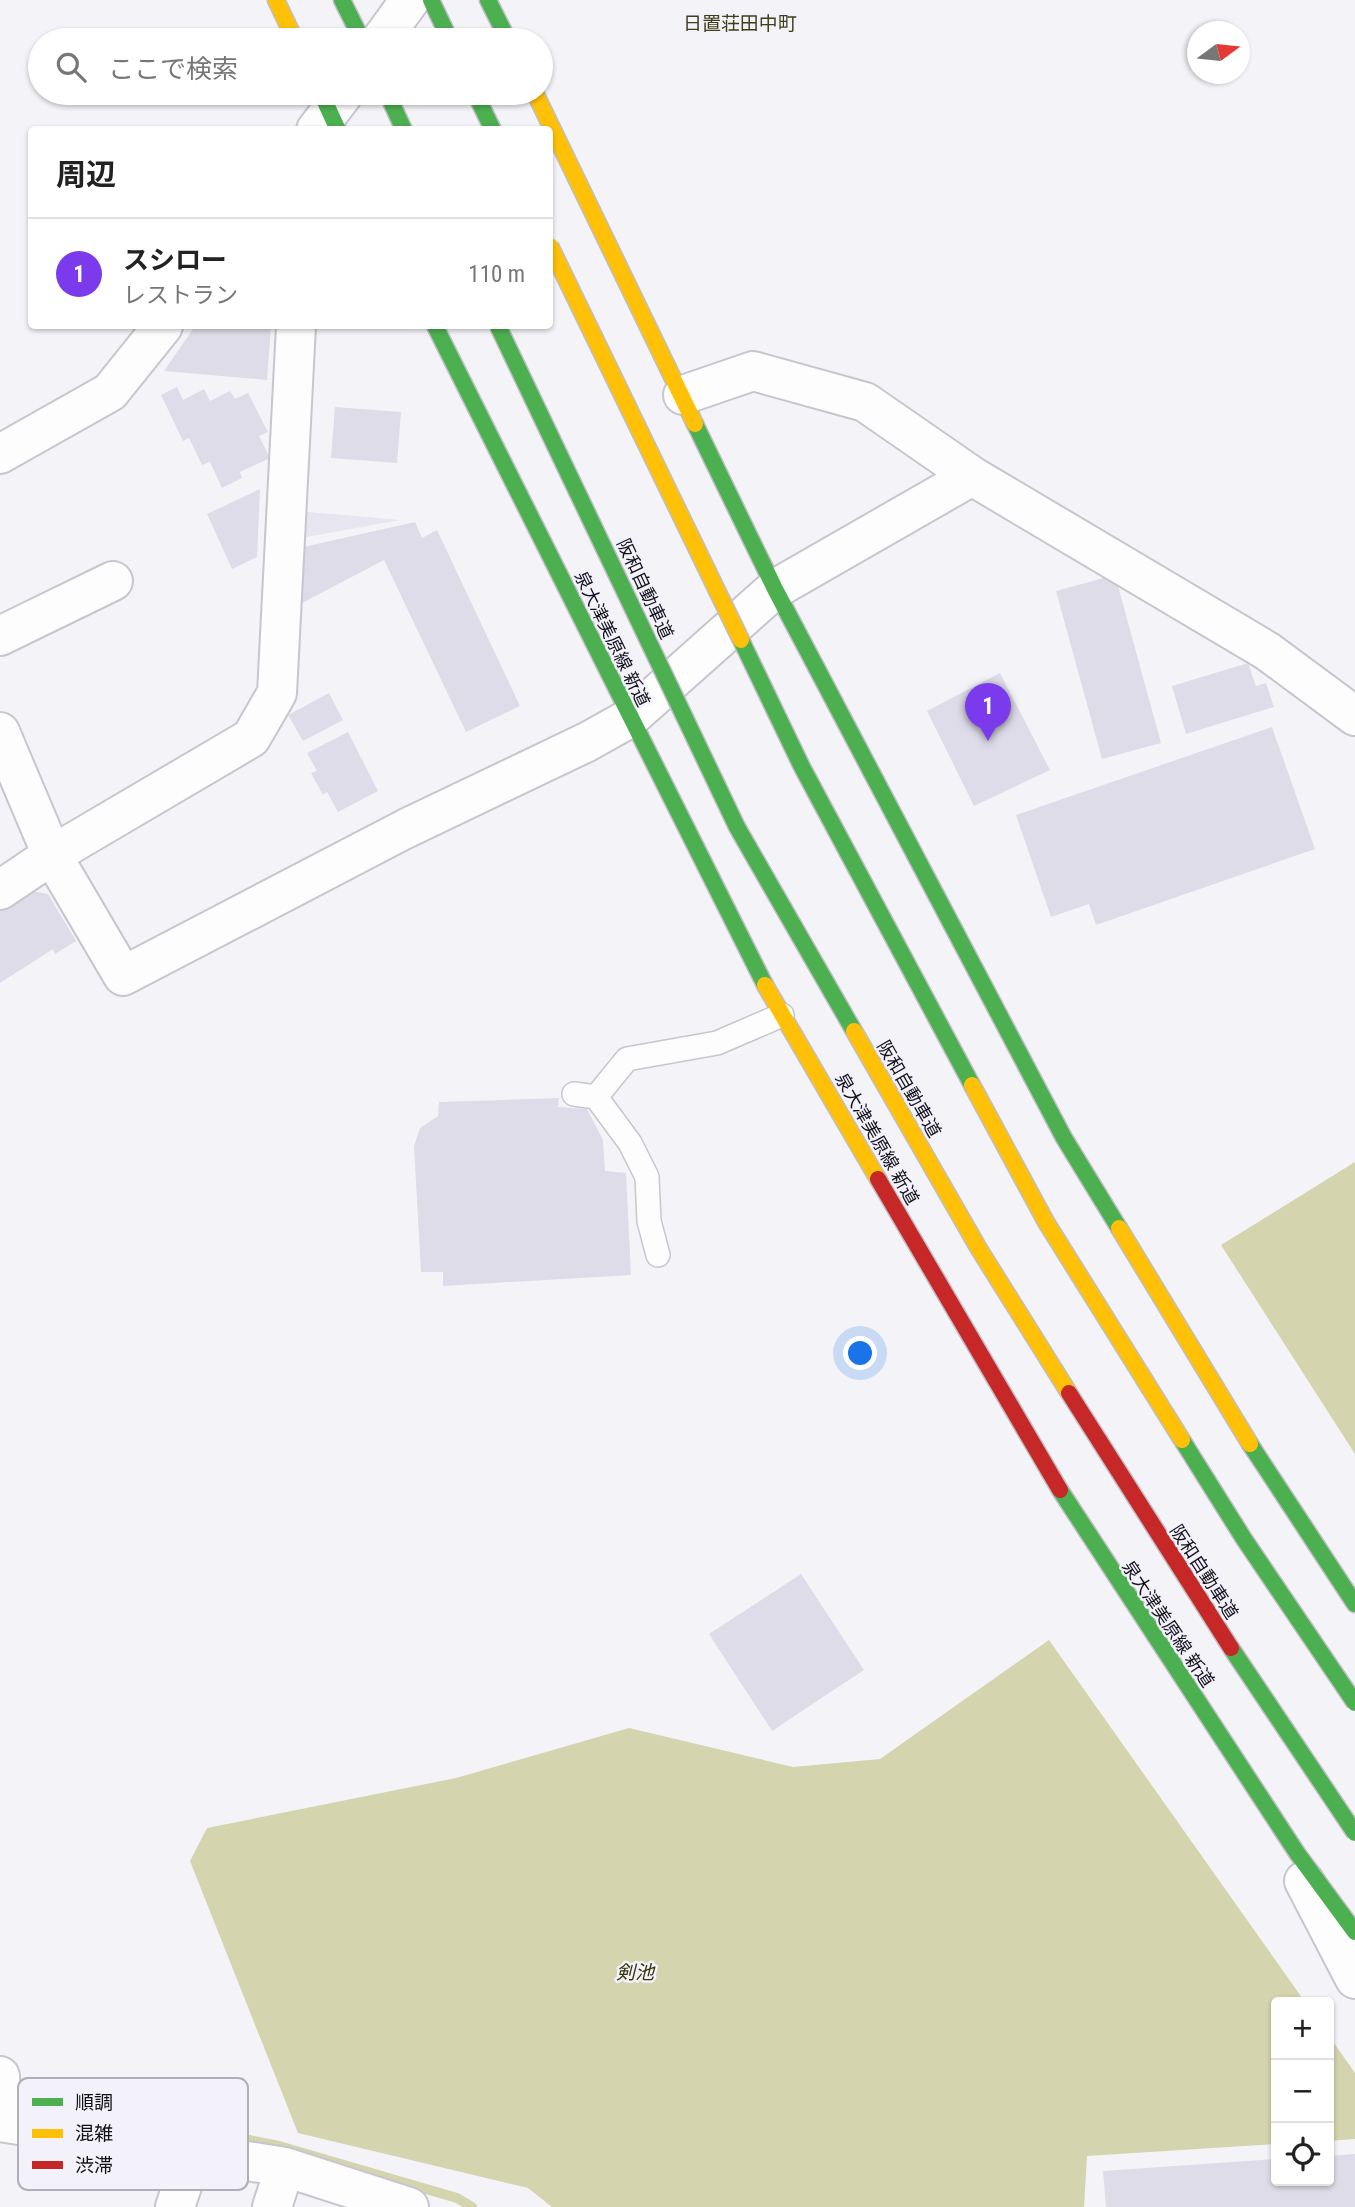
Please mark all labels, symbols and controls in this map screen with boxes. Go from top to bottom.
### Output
district label: 日置荘田中町 [683,12,797,35]
north arrow [1187,21,1250,84]
search box [28,28,553,105]
icon: search [52,48,90,86]
text: ここで検索 [108,54,238,84]
text: 周辺 [56,157,116,192]
text: スシロー [123,245,227,275]
text: 1 [73,261,85,288]
text: 110 m [468,261,525,288]
text: レストラン [123,282,238,309]
street label: 阪和自動車道 [613,535,678,642]
street label: 泉大津美原線 新道 [571,568,654,710]
pin: 1 [965,683,1011,741]
street label: 阪和自動車道 [873,1037,946,1141]
street label: 泉大津美原線 新道 [831,1069,924,1208]
your location [843,1336,877,1370]
street label: 阪和自動車道 [1166,1521,1243,1623]
street label: 泉大津美原線 新道 [1118,1556,1219,1691]
water label: 剣池 [616,1961,656,1984]
map controls [1271,1997,1334,2186]
button: + [1271,1997,1334,2060]
button: − [1271,2060,1334,2123]
legend [18,2078,248,2190]
text: 順調 [75,2091,113,2114]
text: 混雑 [75,2122,113,2145]
button: locate [1271,2123,1334,2186]
text: 渋滞 [75,2154,113,2177]

